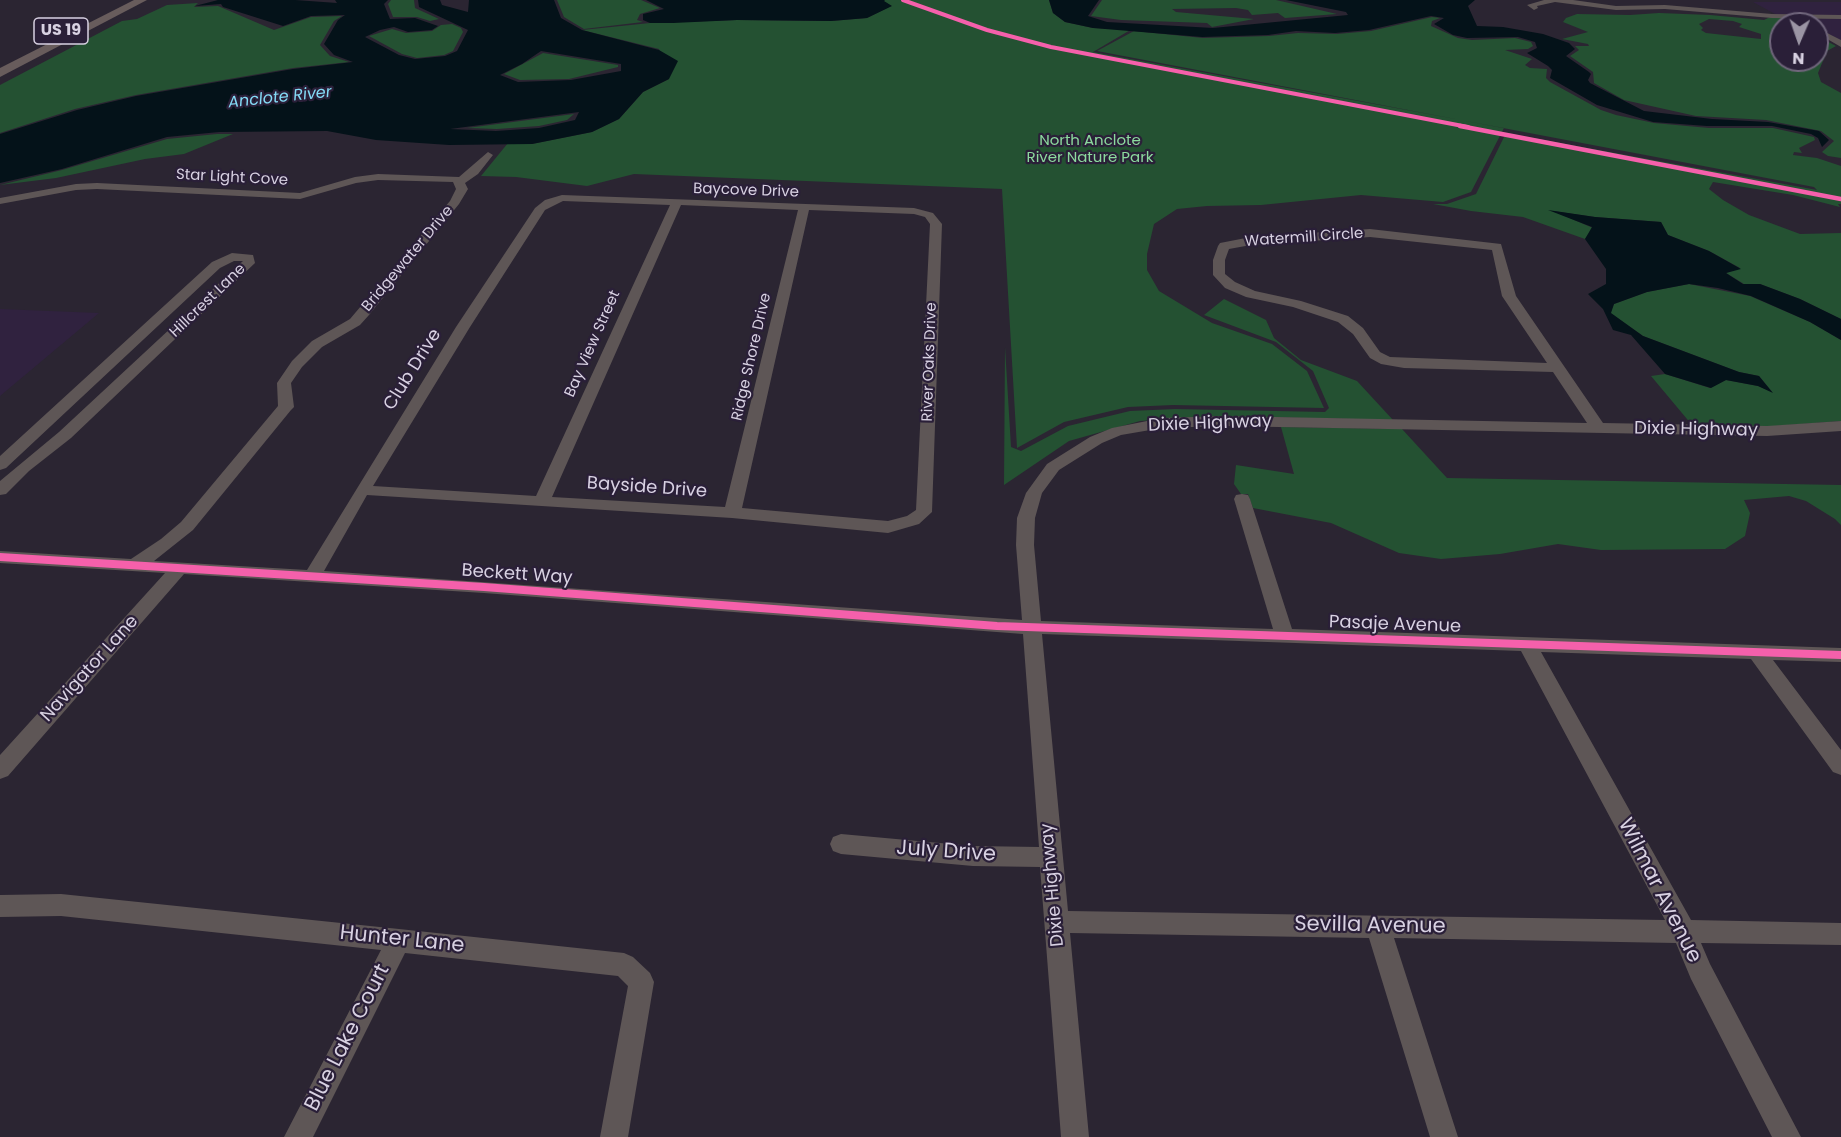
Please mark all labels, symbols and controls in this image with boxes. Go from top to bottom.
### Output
north arrow [1769,12,1829,72]
road number: US 19 [34,18,88,44]
text: N [1792,47,1805,70]
water label: Anclote River [227,83,333,113]
park label: North Anclote River Nature Park [1027,132,1153,167]
street label: Star Light Cove [175,166,289,190]
street label: Baycove Drive [693,180,799,202]
street label: Bridgewater Drive [359,202,457,316]
street label: Watermill Circle [1244,225,1364,251]
street label: Hillcrest Lane [166,260,250,342]
street label: Bay View Street [561,288,625,400]
street label: Ridge Shore Drive [729,291,775,423]
street label: River Oaks Drive [919,302,941,422]
street label: Club Drive [379,325,447,415]
street label: Dixie Highway [1148,411,1272,437]
street label: Dixie Highway [1634,418,1758,442]
street label: Bayside Drive [586,473,708,503]
street label: Beckett Way [461,560,573,590]
street label: Navigator Lane [37,611,143,727]
street label: Pasaje Avenue [1329,612,1461,638]
street label: Wilmar Avenue [1612,814,1706,968]
street label: Dixie Highway [1037,822,1069,948]
street label: July Drive [895,836,997,868]
street label: Sevilla Avenue [1294,912,1446,940]
street label: Hunter Lane [338,921,466,959]
street label: Blue Lake Court [300,960,396,1116]

